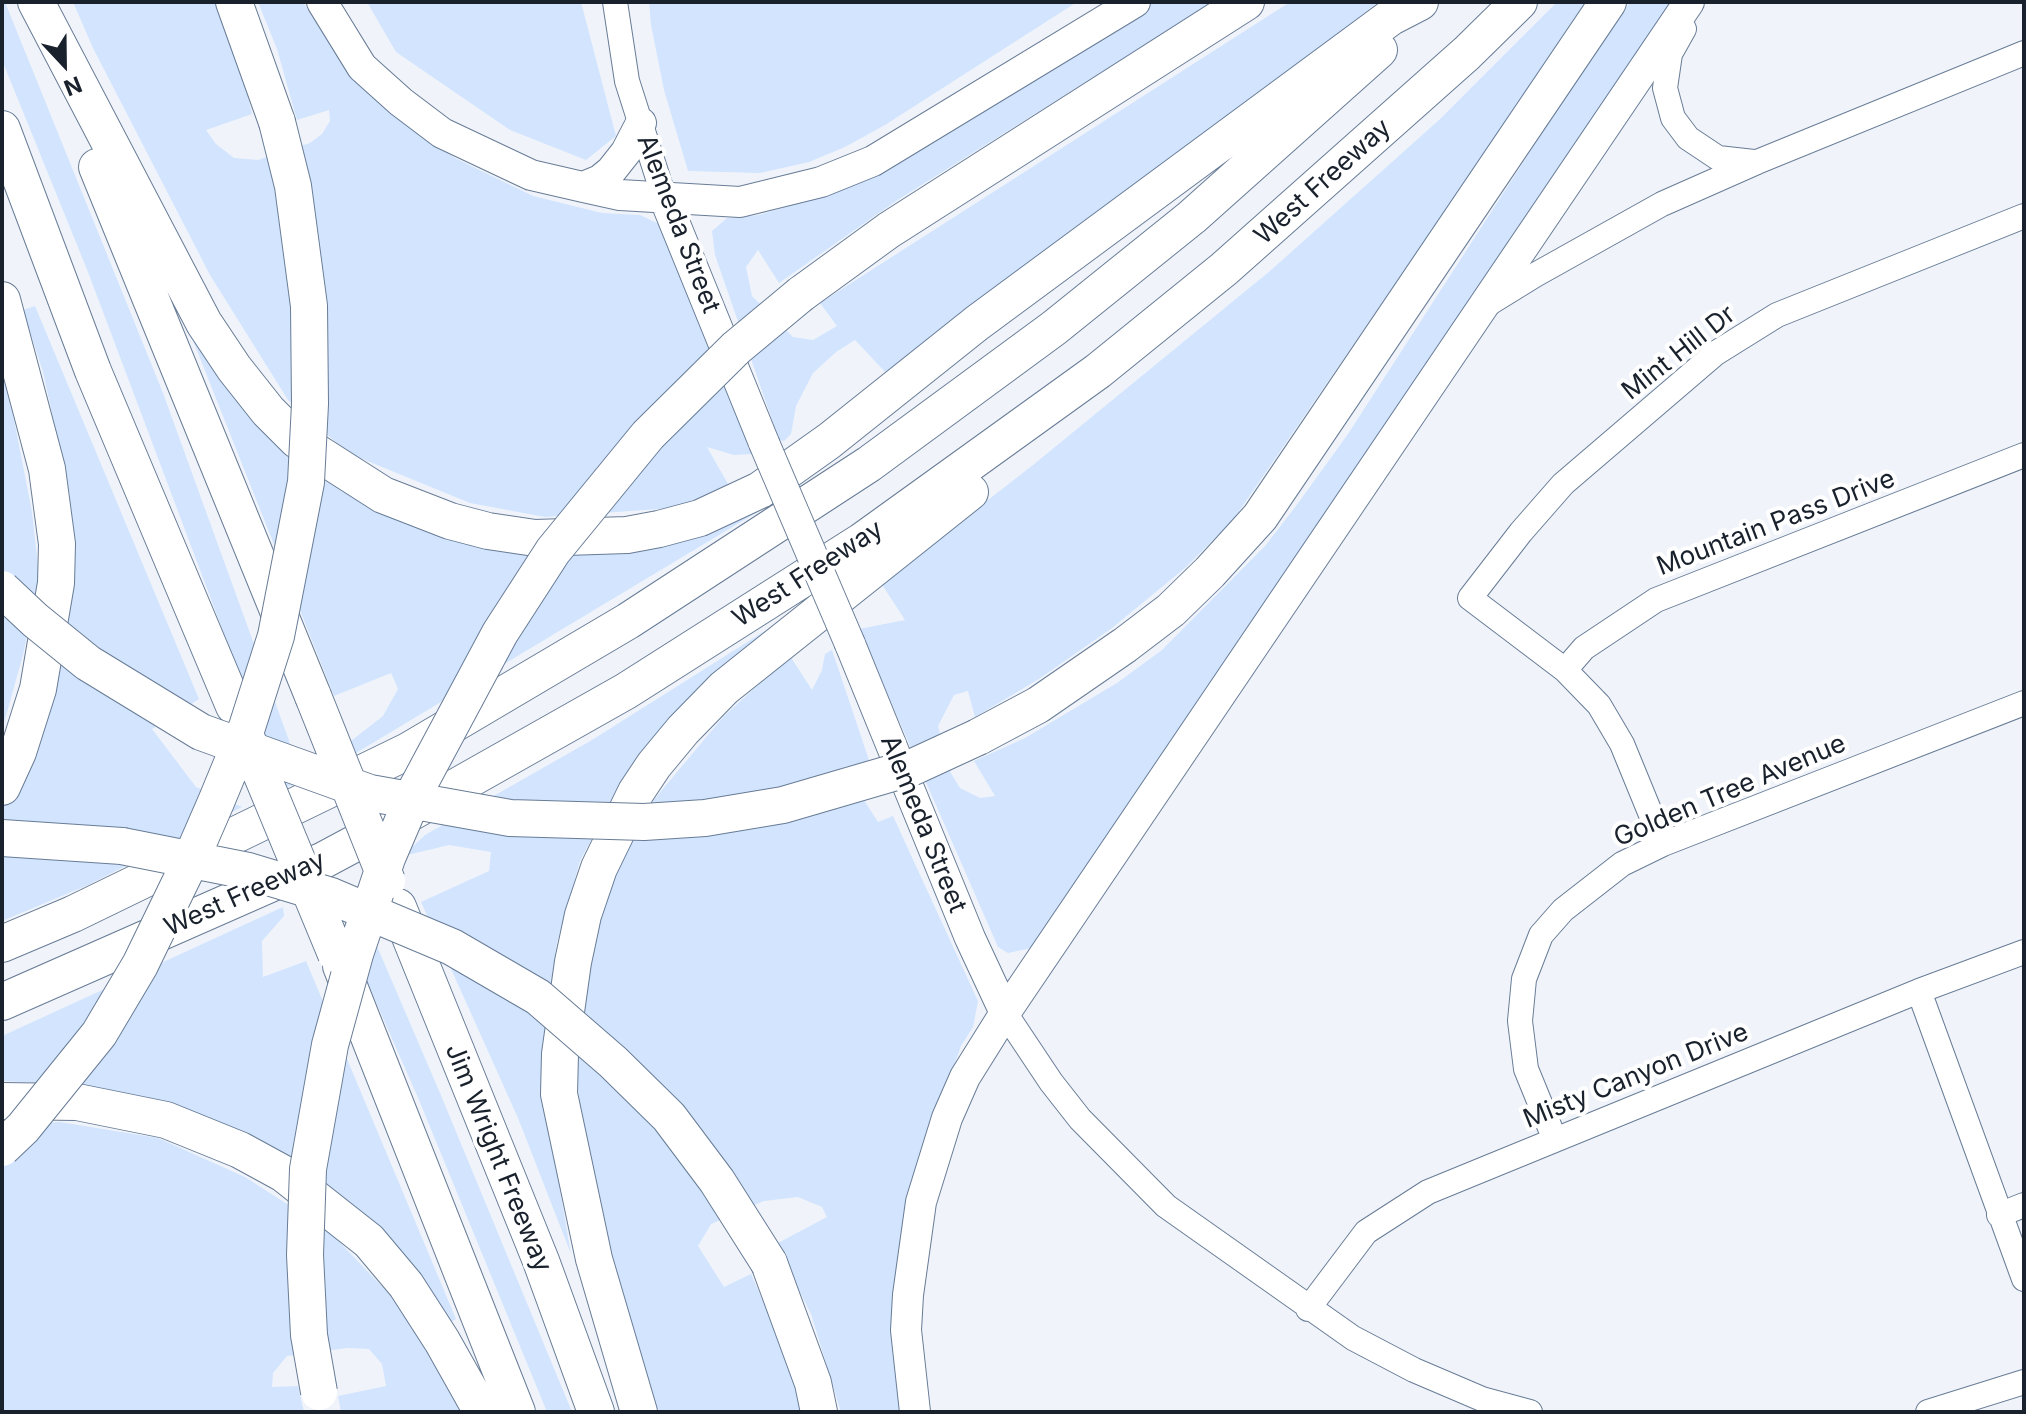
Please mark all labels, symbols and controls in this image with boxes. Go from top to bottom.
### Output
north arrow [24,24,104,104]
text: N [60,71,86,101]
street label: West Freeway [1248,113,1398,251]
street label: Alemeda Street [630,130,726,318]
street label: Mint Hill Dr [1616,299,1742,407]
street label: Mountain Pass Drive [1653,463,1899,583]
street label: West Freeway [727,514,889,634]
street label: Golden Tree Avenue [1609,728,1851,854]
street label: Alemeda Street [873,731,973,917]
street label: West Freeway [160,845,330,943]
street label: Misty Canyon Drive [1519,1017,1753,1135]
street label: Jim Wright Freeway [438,1039,558,1277]

